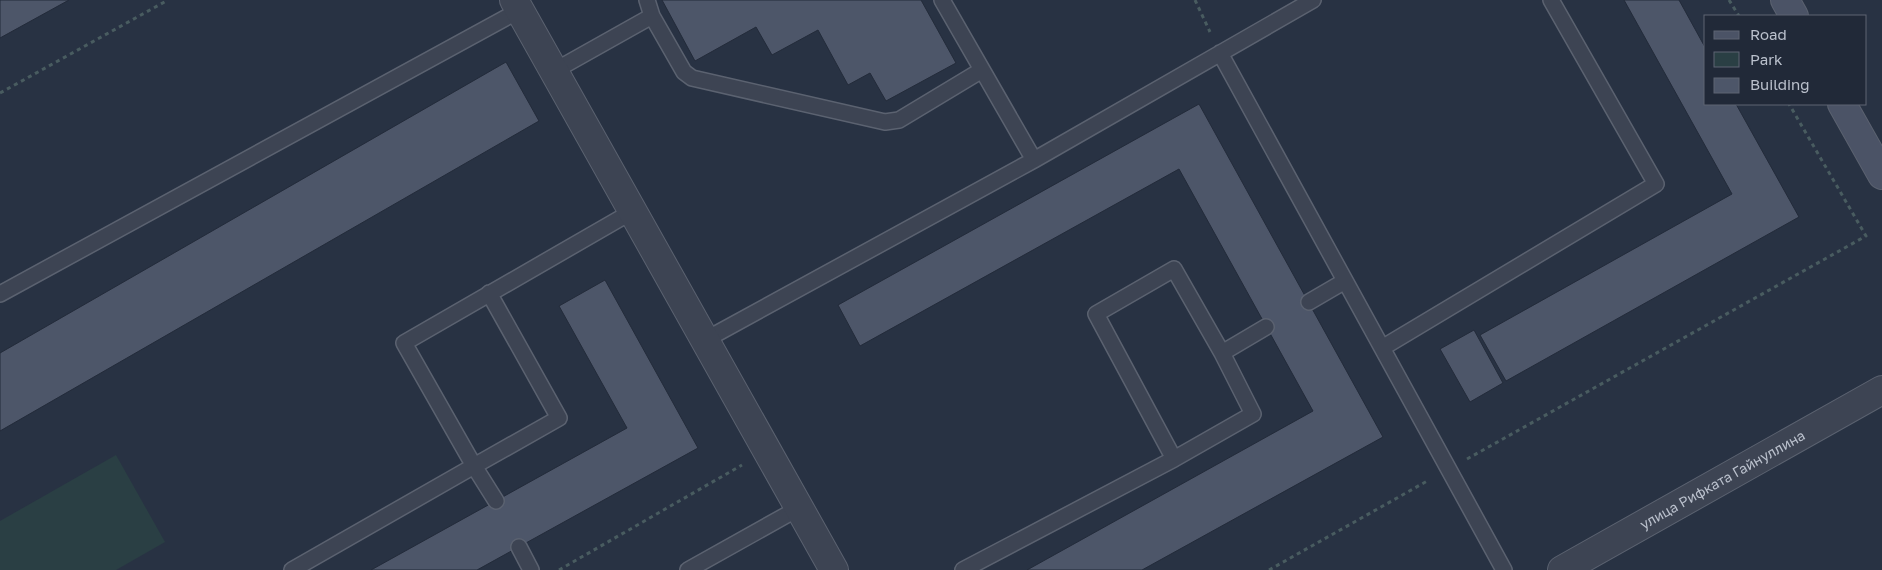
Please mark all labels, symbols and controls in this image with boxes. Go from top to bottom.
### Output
legend [1704,15,1867,105]
text: Road [1750,25,1787,43]
text: Park [1750,50,1783,68]
text: Building [1750,75,1810,93]
street label: улица Рифката Гайнуллина [1637,426,1808,533]

